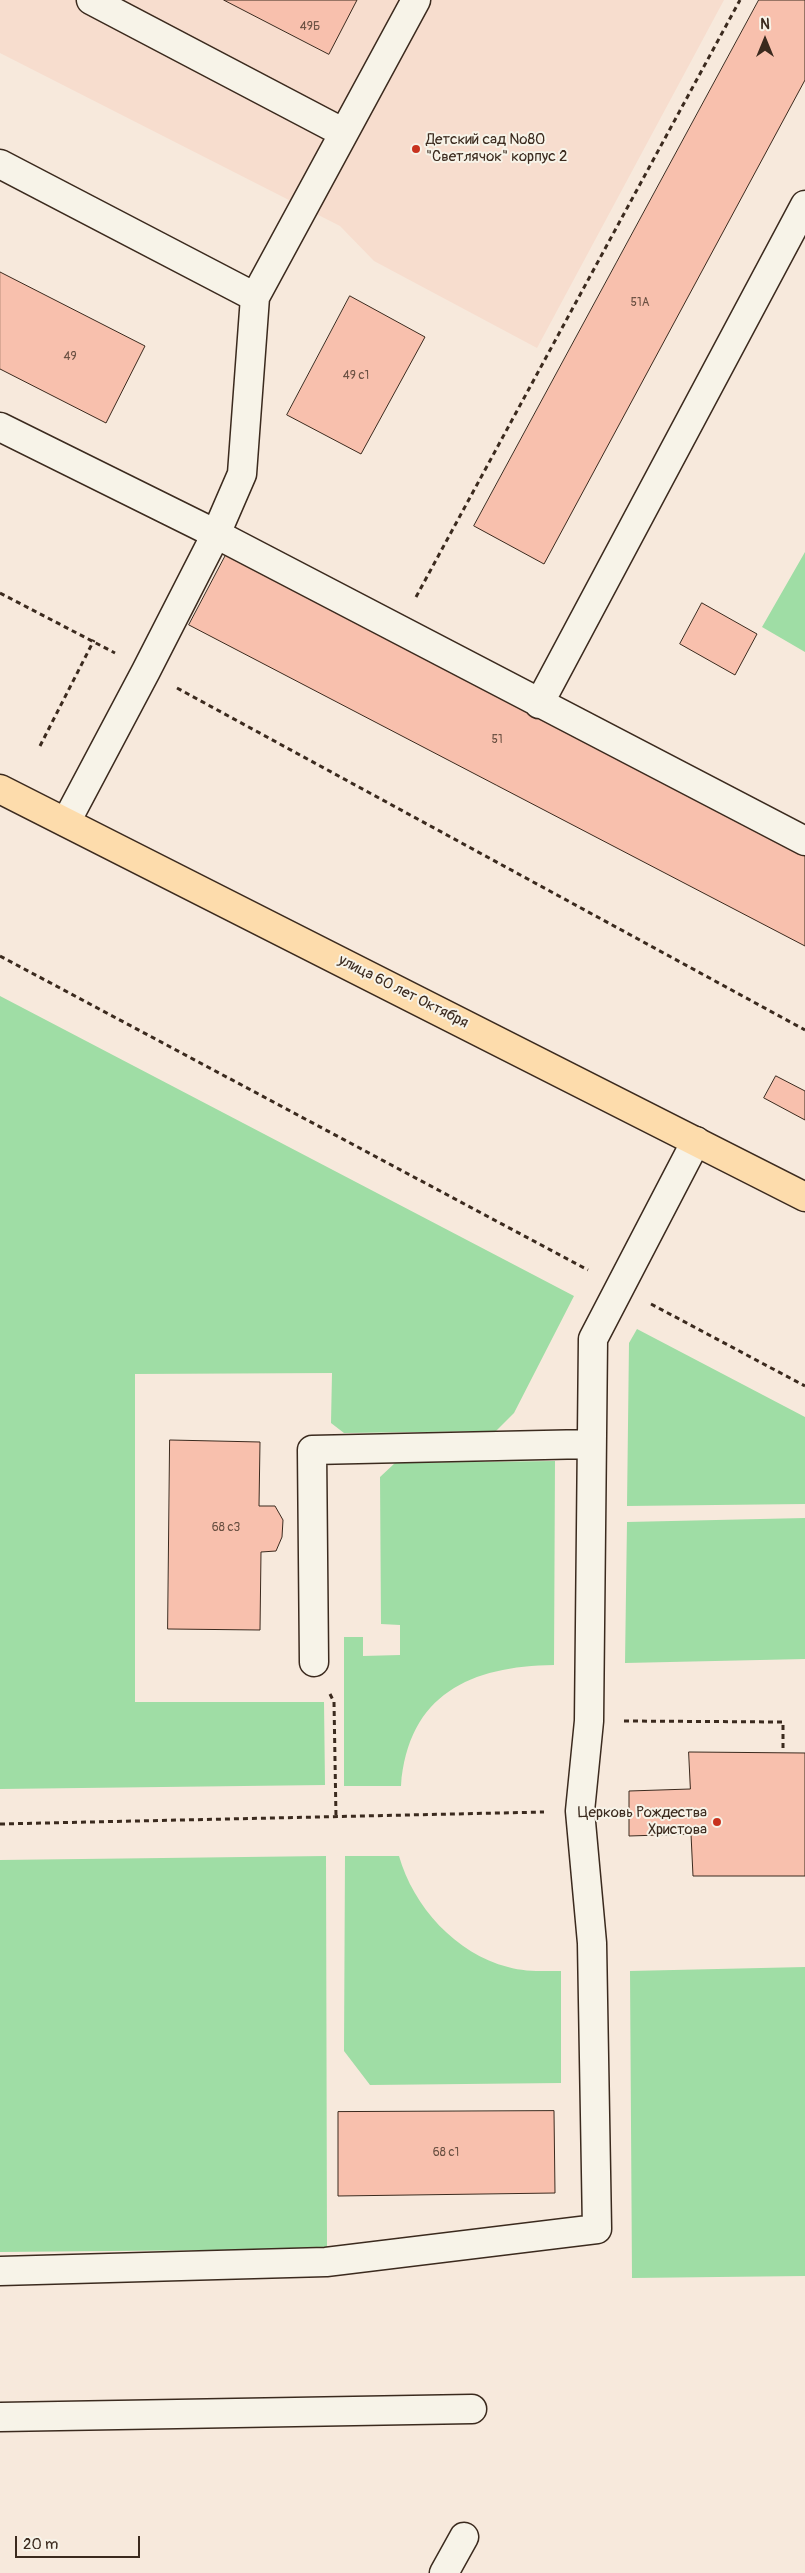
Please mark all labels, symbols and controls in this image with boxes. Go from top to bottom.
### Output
north arrow [740,15,790,65]
text: N [760,16,770,33]
house number: 49Б [300,20,320,34]
place label: Детский сад №80 "Светлячок" корпус 2 [426,131,567,166]
marker: Детский сад №80 "Светлячок" корпус 2 [410,143,422,155]
house number: 51А [631,296,649,310]
house number: 49 [63,350,77,364]
house number: 49 с1 [343,369,369,383]
house number: 51 [491,733,503,747]
street label: улица 60 лет Октября [335,951,471,1033]
house number: 68 с3 [212,1521,240,1535]
place label: Церковь Рождества Христова [578,1804,707,1839]
marker: Церковь Рождества Христова [711,1816,723,1828]
house number: 68 с1 [433,2146,459,2160]
scale bar [18,2526,142,2558]
text: 20 m [23,2535,58,2554]

